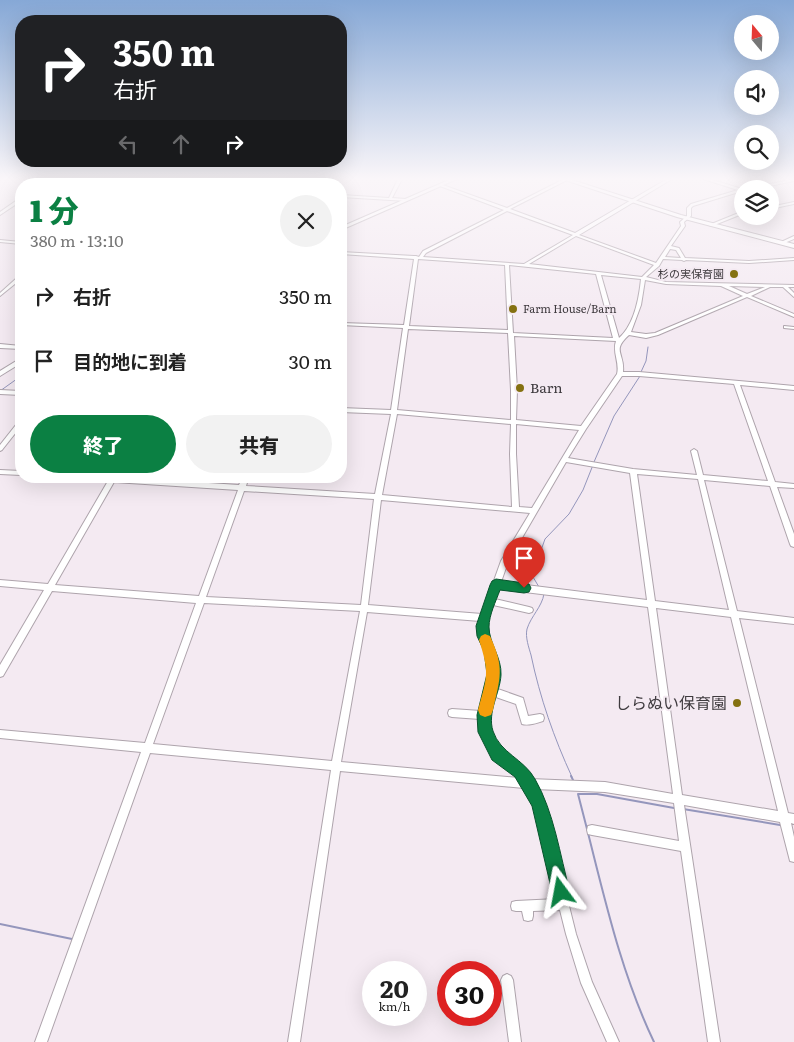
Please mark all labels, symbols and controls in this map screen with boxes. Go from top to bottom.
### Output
north arrow [734,15,779,60]
map controls [734,15,779,225]
text: 350 m [113,25,215,77]
icon: right [30,35,95,100]
button: sound [734,70,779,115]
text: 右折 [113,72,157,105]
button: search [734,125,779,170]
icon: left [114,130,142,158]
icon: ahead [167,130,195,158]
icon: right [220,130,248,158]
button: layers [734,180,779,225]
text: 1 分 [30,187,79,231]
button: close [280,195,332,247]
text: 380 m · 13:10 [30,228,123,252]
place label: 杉の実保育園 [658,265,724,281]
marker: 杉の実保育園 [728,268,740,280]
icon: right [30,282,58,310]
text: 右折 [73,282,111,310]
text: 350 m [279,282,332,310]
place label: Farm House/Barn [523,300,617,316]
marker: Farm House/Barn [507,303,519,315]
icon: arrive [30,347,58,375]
text: 目的地に到着 [73,347,187,375]
text: 30 m [288,347,332,375]
place label: Barn [530,377,563,397]
marker: Barn [514,382,526,394]
button: 終了 [30,415,176,473]
button: 共有 [186,415,332,473]
pin [503,537,545,588]
icon: arrive [510,544,538,572]
place label: しらぬい保育園 [615,690,727,714]
marker: しらぬい保育園 [731,697,743,709]
position arrow [534,865,586,917]
speed limit sign: 30 [437,961,502,1026]
text: 20 [380,969,409,1006]
text: km/h [379,997,410,1015]

